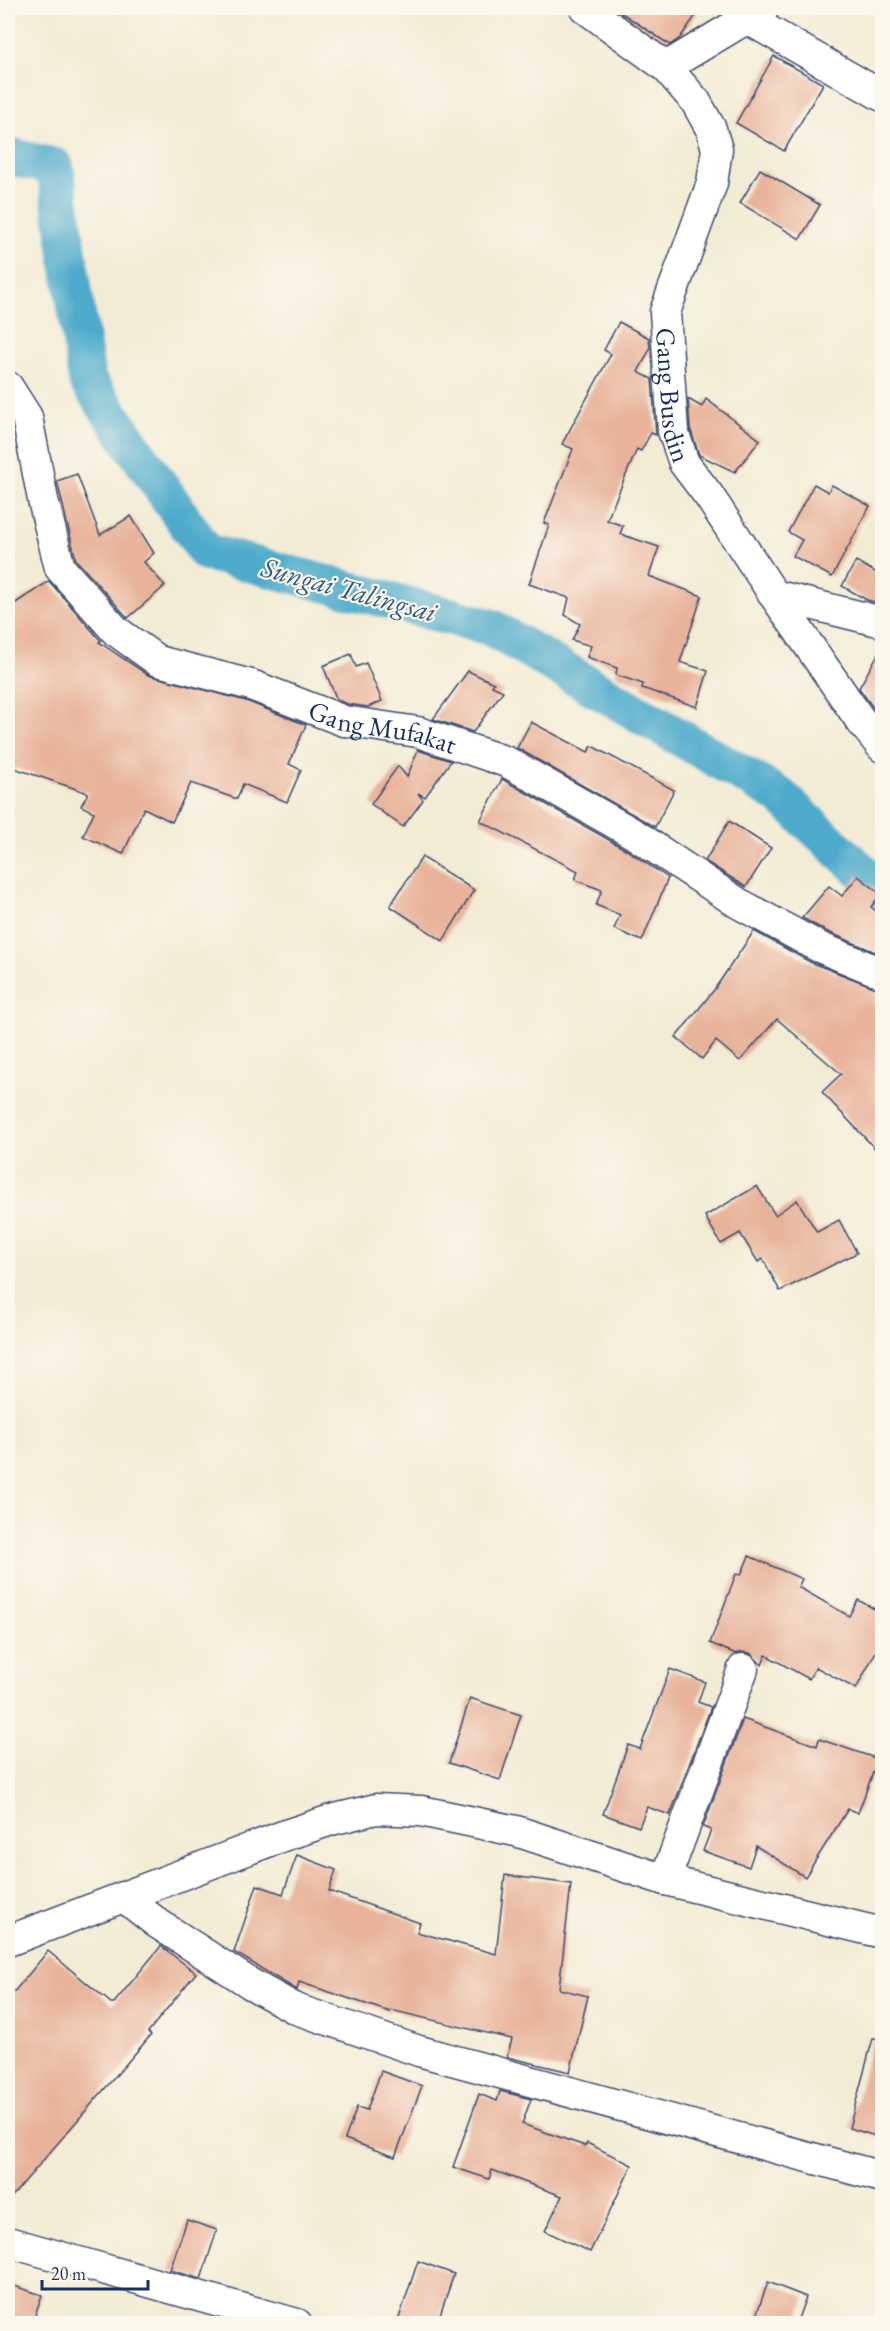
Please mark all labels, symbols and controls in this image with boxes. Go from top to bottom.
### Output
street label: Gang Busdin [649,326,700,467]
water label: Sungai Talingsai [257,548,442,630]
street label: Gang Mufakat [304,692,462,762]
scale bar [42,2253,148,2291]
text: 20 m [51,2262,86,2285]

